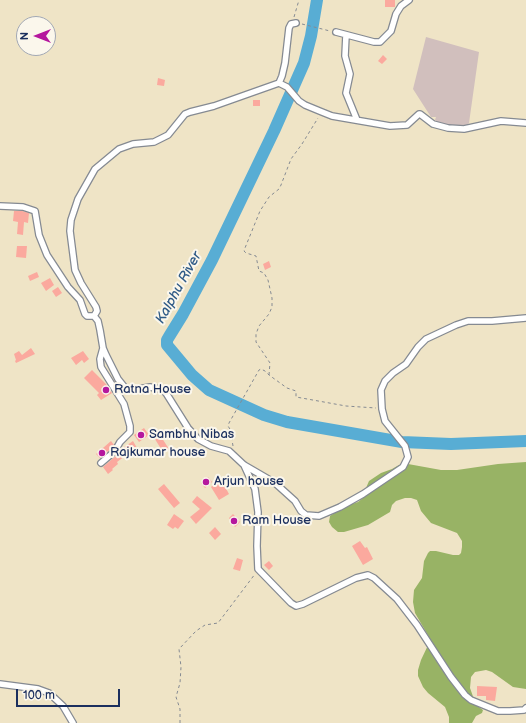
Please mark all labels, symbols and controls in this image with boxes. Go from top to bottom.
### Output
north arrow [16,16,56,56]
text: N [18,32,31,40]
water label: Kalphu River [152,249,206,327]
place label: Ratna House [114,382,191,398]
marker: Ratna House [101,385,111,395]
place label: Sambhu Nibas [149,427,234,443]
marker: Sambhu Nibas [136,430,146,440]
place label: Rajkumar house [110,445,205,461]
marker: Rajkumar house [97,448,107,458]
place label: Arjun house [214,474,284,490]
marker: Arjun house [201,477,211,487]
place label: Ram House [242,513,311,529]
marker: Ram House [229,516,239,526]
scale bar [18,681,122,707]
text: 100 m [23,688,55,703]

